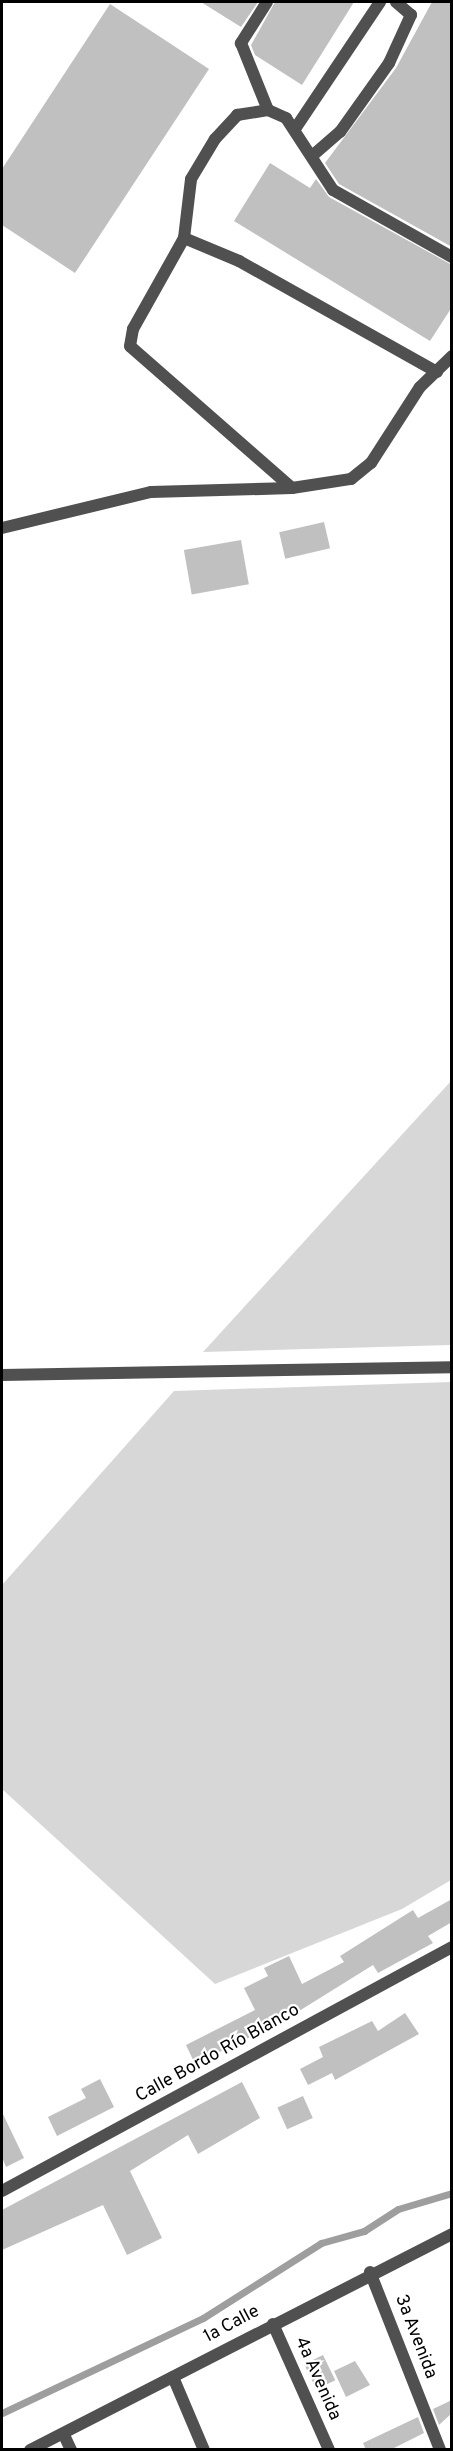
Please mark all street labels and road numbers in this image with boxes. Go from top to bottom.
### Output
street label: Calle Bordo Río Blanco [132,2000,304,2108]
street label: 3a Avenida [389,2291,441,2383]
street label: 1a Calle [200,2301,264,2349]
street label: 4a Avenida [289,2334,345,2424]

